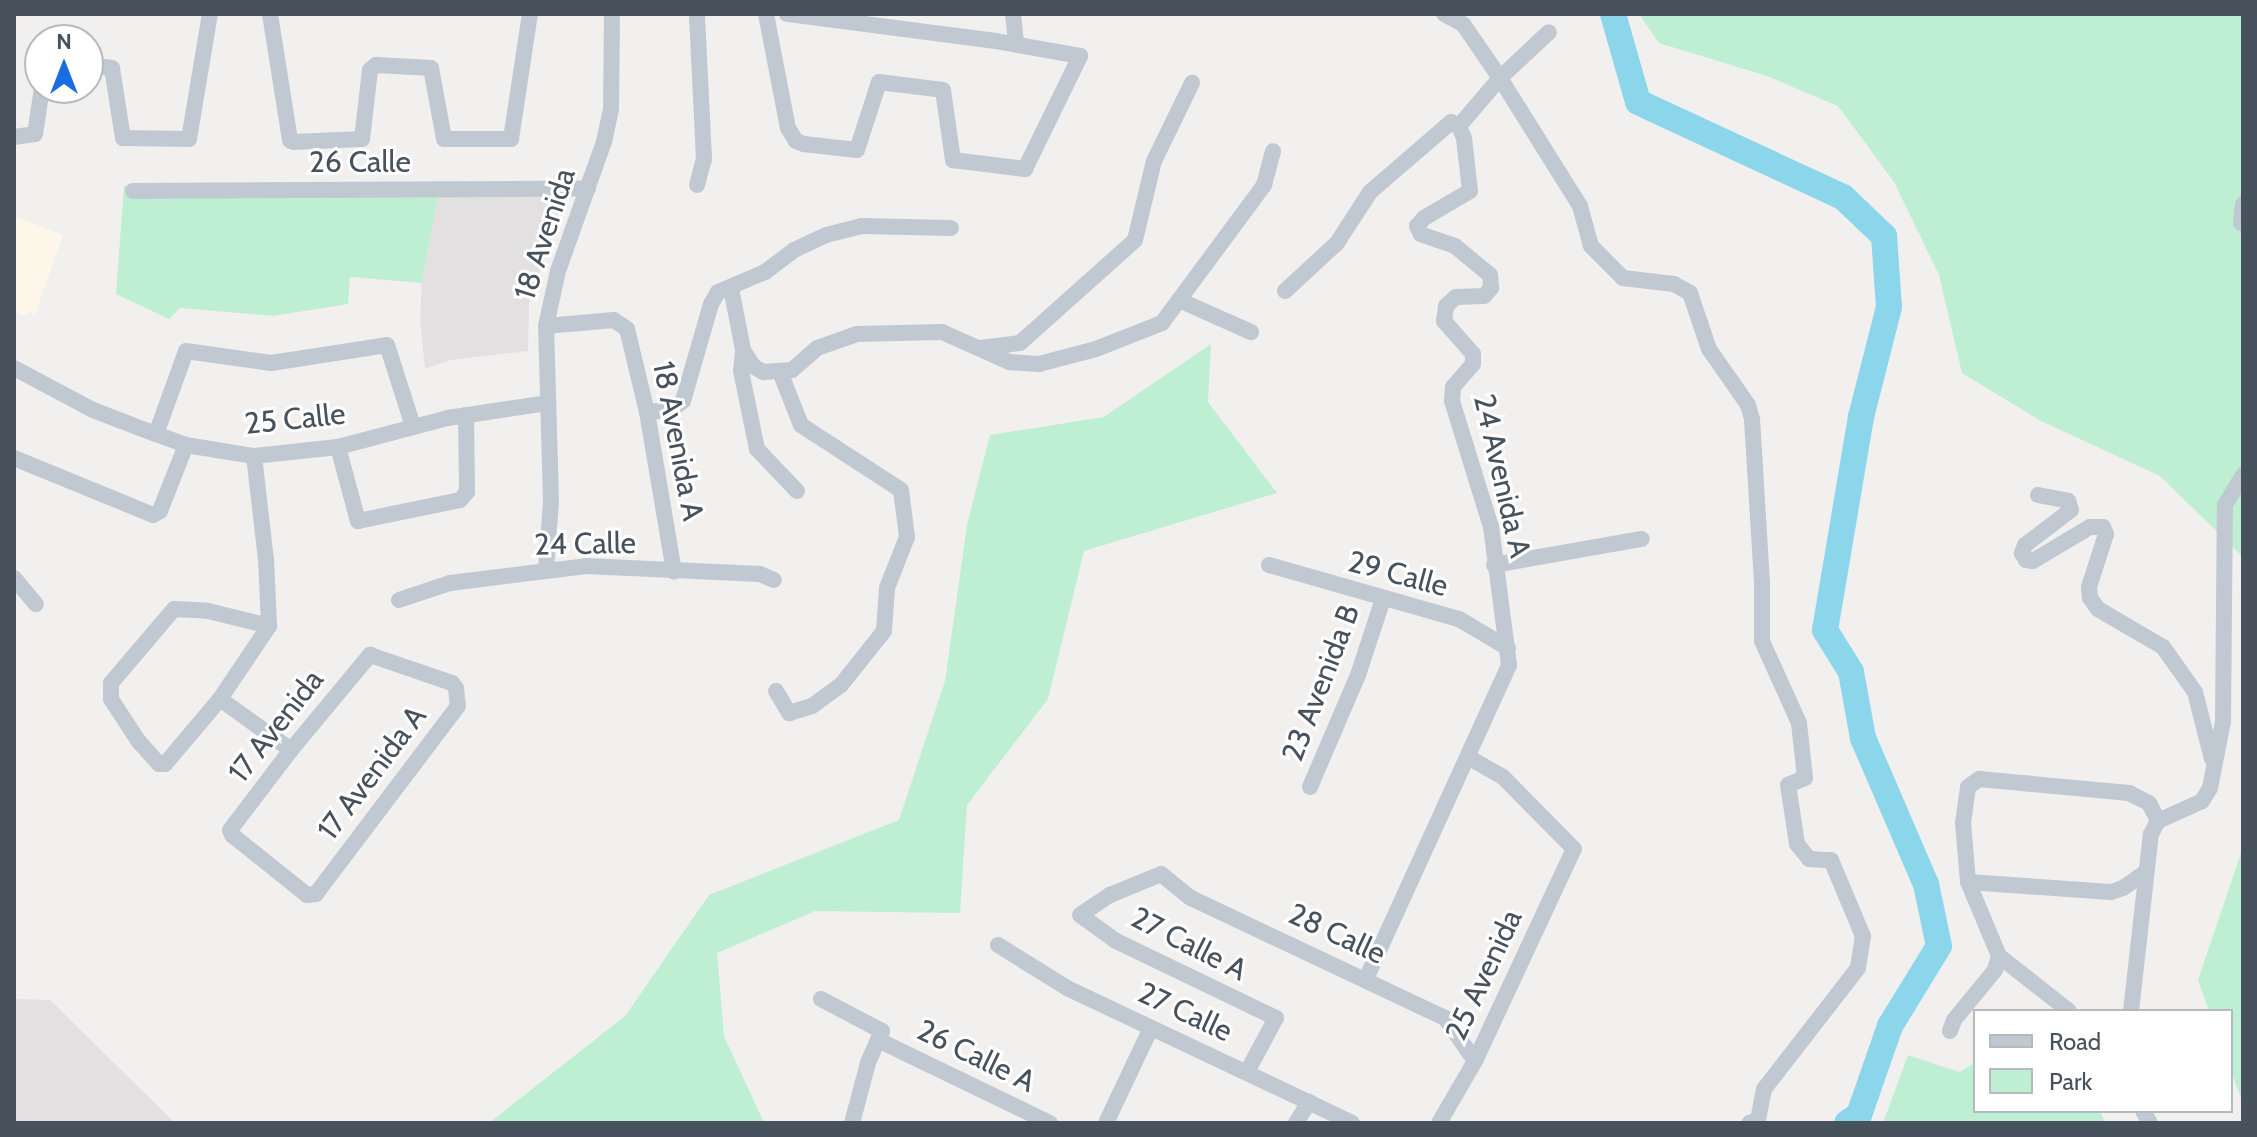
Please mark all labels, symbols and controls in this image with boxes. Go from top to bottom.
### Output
north arrow [24,24,104,104]
text: N [56,28,72,55]
street label: 26 Calle [309,144,411,180]
street label: 18 Avenida [507,164,583,304]
street label: 18 Avenida A [645,358,711,524]
street label: 24 Avenida A [1466,391,1538,561]
street label: 25 Calle [243,396,347,442]
street label: 24 Calle [534,525,636,563]
street label: 29 Calle [1344,543,1452,605]
street label: 23 Avenida B [1275,600,1367,766]
street label: 17 Avenida [221,662,331,790]
street label: 17 Avenida A [310,699,434,847]
street label: 28 Calle [1283,896,1391,972]
street label: 27 Calle A [1125,900,1253,988]
street label: 25 Avenida [1438,904,1530,1046]
street label: 27 Calle [1132,975,1238,1049]
legend [1973,1009,2233,1113]
street label: 26 Calle A [911,1012,1041,1100]
text: Road [2049,1027,2101,1056]
text: Park [2049,1067,2092,1096]

